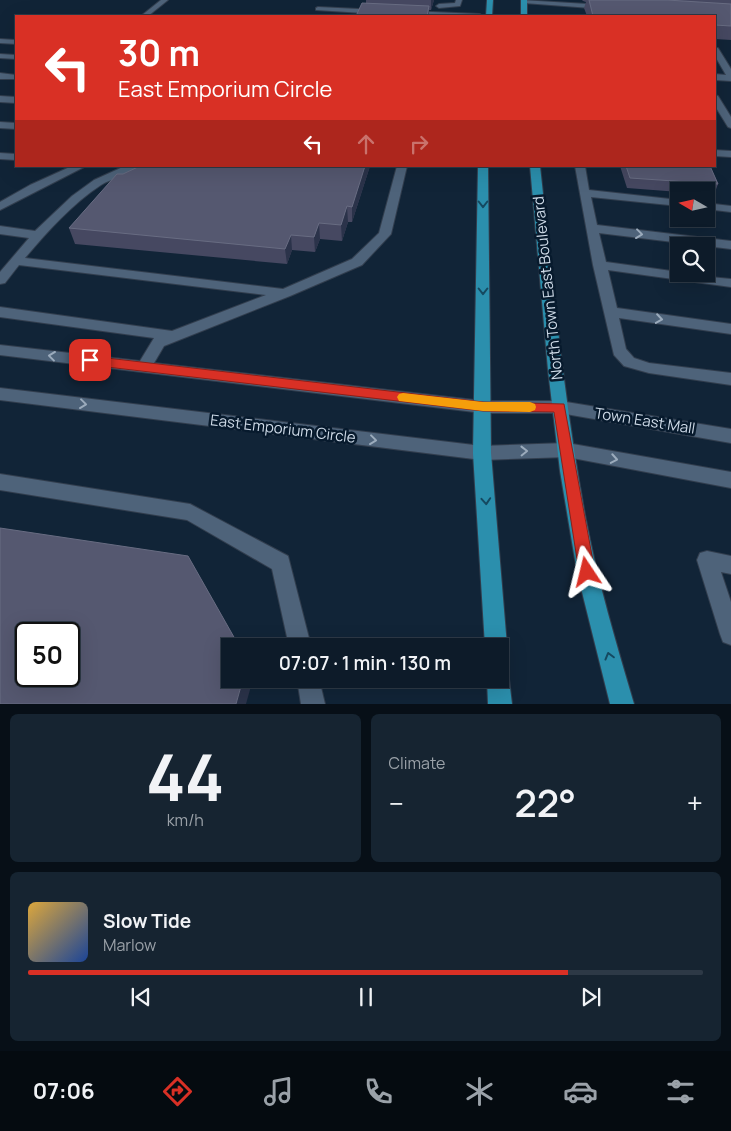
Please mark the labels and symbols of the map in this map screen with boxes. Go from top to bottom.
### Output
north arrow [670,182,715,228]
street label: North Town East Boulevard [527,195,568,381]
one-way arrow [478,201,488,209]
one-way arrow [636,228,644,239]
one-way arrow [478,288,488,296]
one-way arrow [655,313,663,324]
pin [69,339,111,381]
one-way arrow [48,351,56,362]
one-way arrow [79,398,87,409]
street label: Town East Mall [593,402,697,439]
street label: East Emporium Circle [209,409,357,448]
one-way arrow [370,434,378,445]
one-way arrow [521,446,529,457]
one-way arrow [610,454,619,464]
one-way arrow [480,498,491,506]
position arrow [560,545,612,597]
speed limit sign: 50 [15,622,80,687]
one-way arrow [604,652,615,661]

